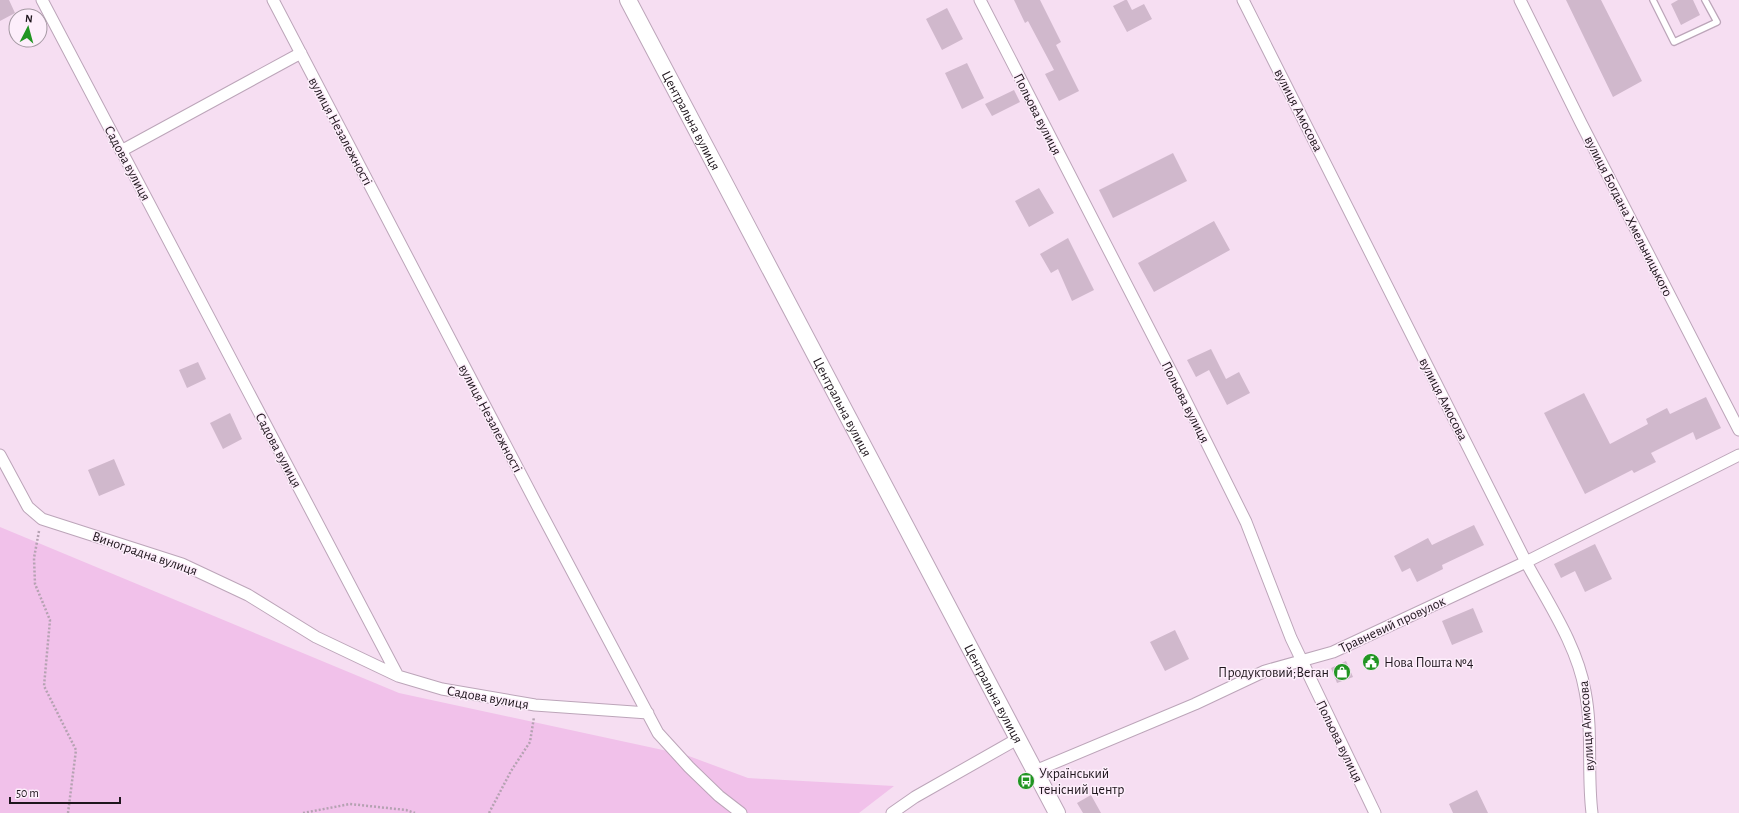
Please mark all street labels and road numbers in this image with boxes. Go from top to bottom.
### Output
street label: вулиця Амосова [1271,67,1325,155]
street label: Центральна вулиця [659,69,723,173]
street label: Польова вулиця [1011,71,1064,158]
street label: вулиця Незалежності [306,75,375,188]
street label: Садова вулиця [101,124,153,203]
street label: вулиця Богдана Хмельницького [1582,134,1675,299]
street label: Центральна вулиця [810,355,874,459]
street label: вулиця Амосова [1416,356,1470,444]
street label: Польова вулиця [1159,359,1212,446]
street label: вулиця Незалежності [456,362,525,475]
street label: Садова вулиця [252,411,304,490]
street label: Виноградна вулиця [90,529,199,579]
street label: Травневий провулок [1337,594,1448,656]
street label: Центральна вулиця [961,642,1025,746]
street label: вулиця Амосова [1577,680,1597,772]
street label: Садова вулиця [446,684,530,712]
street label: Польова вулиця [1313,698,1365,785]

